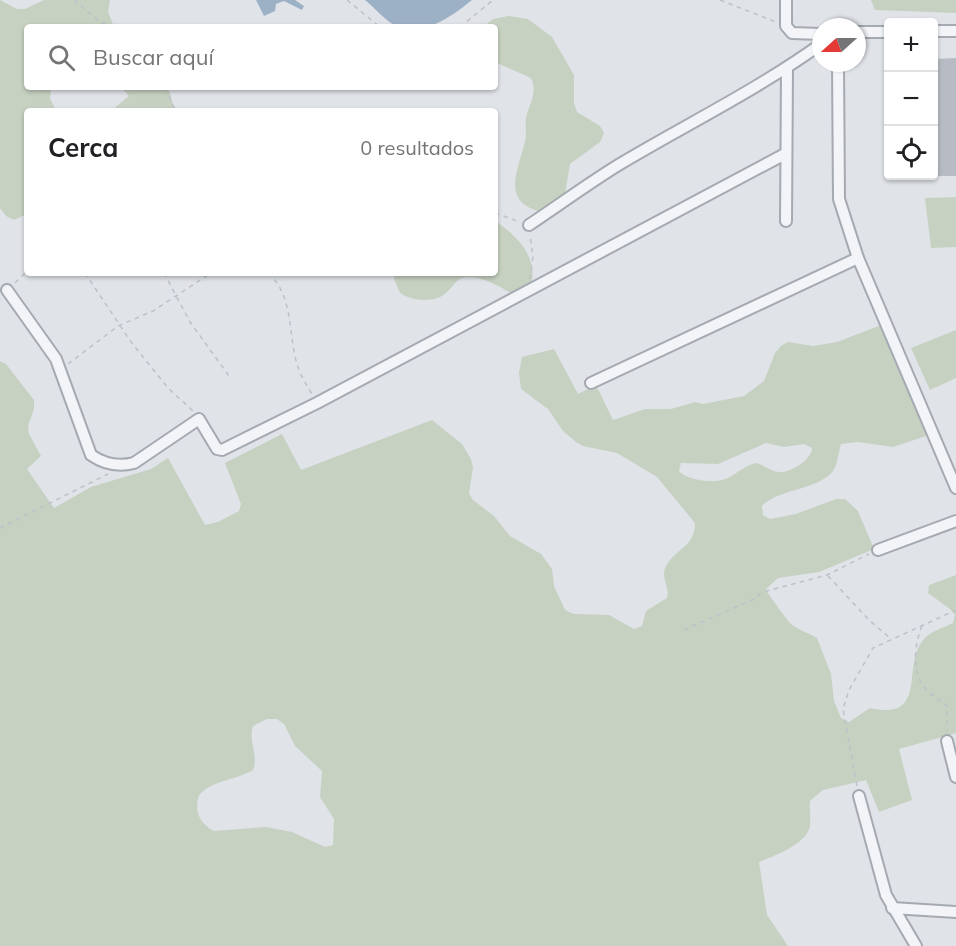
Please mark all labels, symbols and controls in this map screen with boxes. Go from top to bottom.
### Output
north arrow [812,18,866,72]
map controls [884,18,938,180]
button: + [884,18,938,72]
search box [24,24,498,90]
icon: search [45,41,78,74]
text: Buscar aquí [93,43,214,71]
button: − [884,72,938,126]
button: locate [884,126,938,180]
text: Cerca [48,131,118,164]
text: 0 resultados [360,135,474,160]

